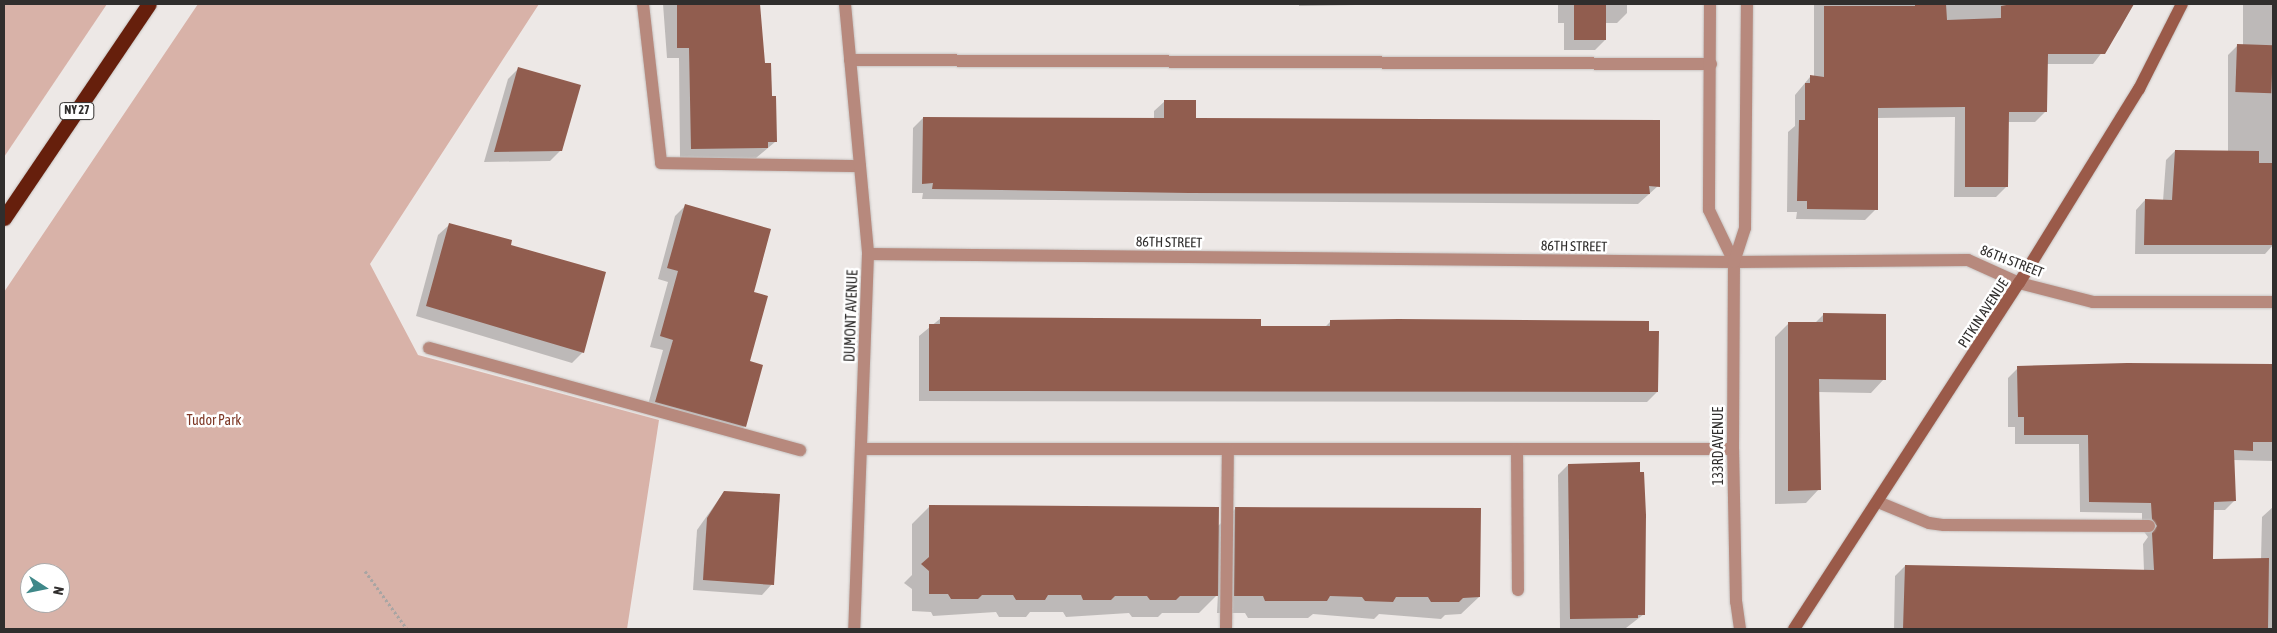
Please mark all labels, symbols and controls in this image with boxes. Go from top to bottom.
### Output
road number: NY 27 [58,102,96,120]
street label: 86TH STREET [1136,233,1202,251]
street label: 86TH STREET [1541,237,1607,255]
street label: 86TH STREET [1978,241,2046,281]
street label: DUMONT AVENUE [841,270,861,362]
street label: PITKIN AVENUE [1954,275,2012,351]
street label: 133RD AVENUE [1710,407,1726,485]
park label: Tudor Park [187,412,241,428]
north arrow [20,563,70,613]
text: N [50,585,67,596]

